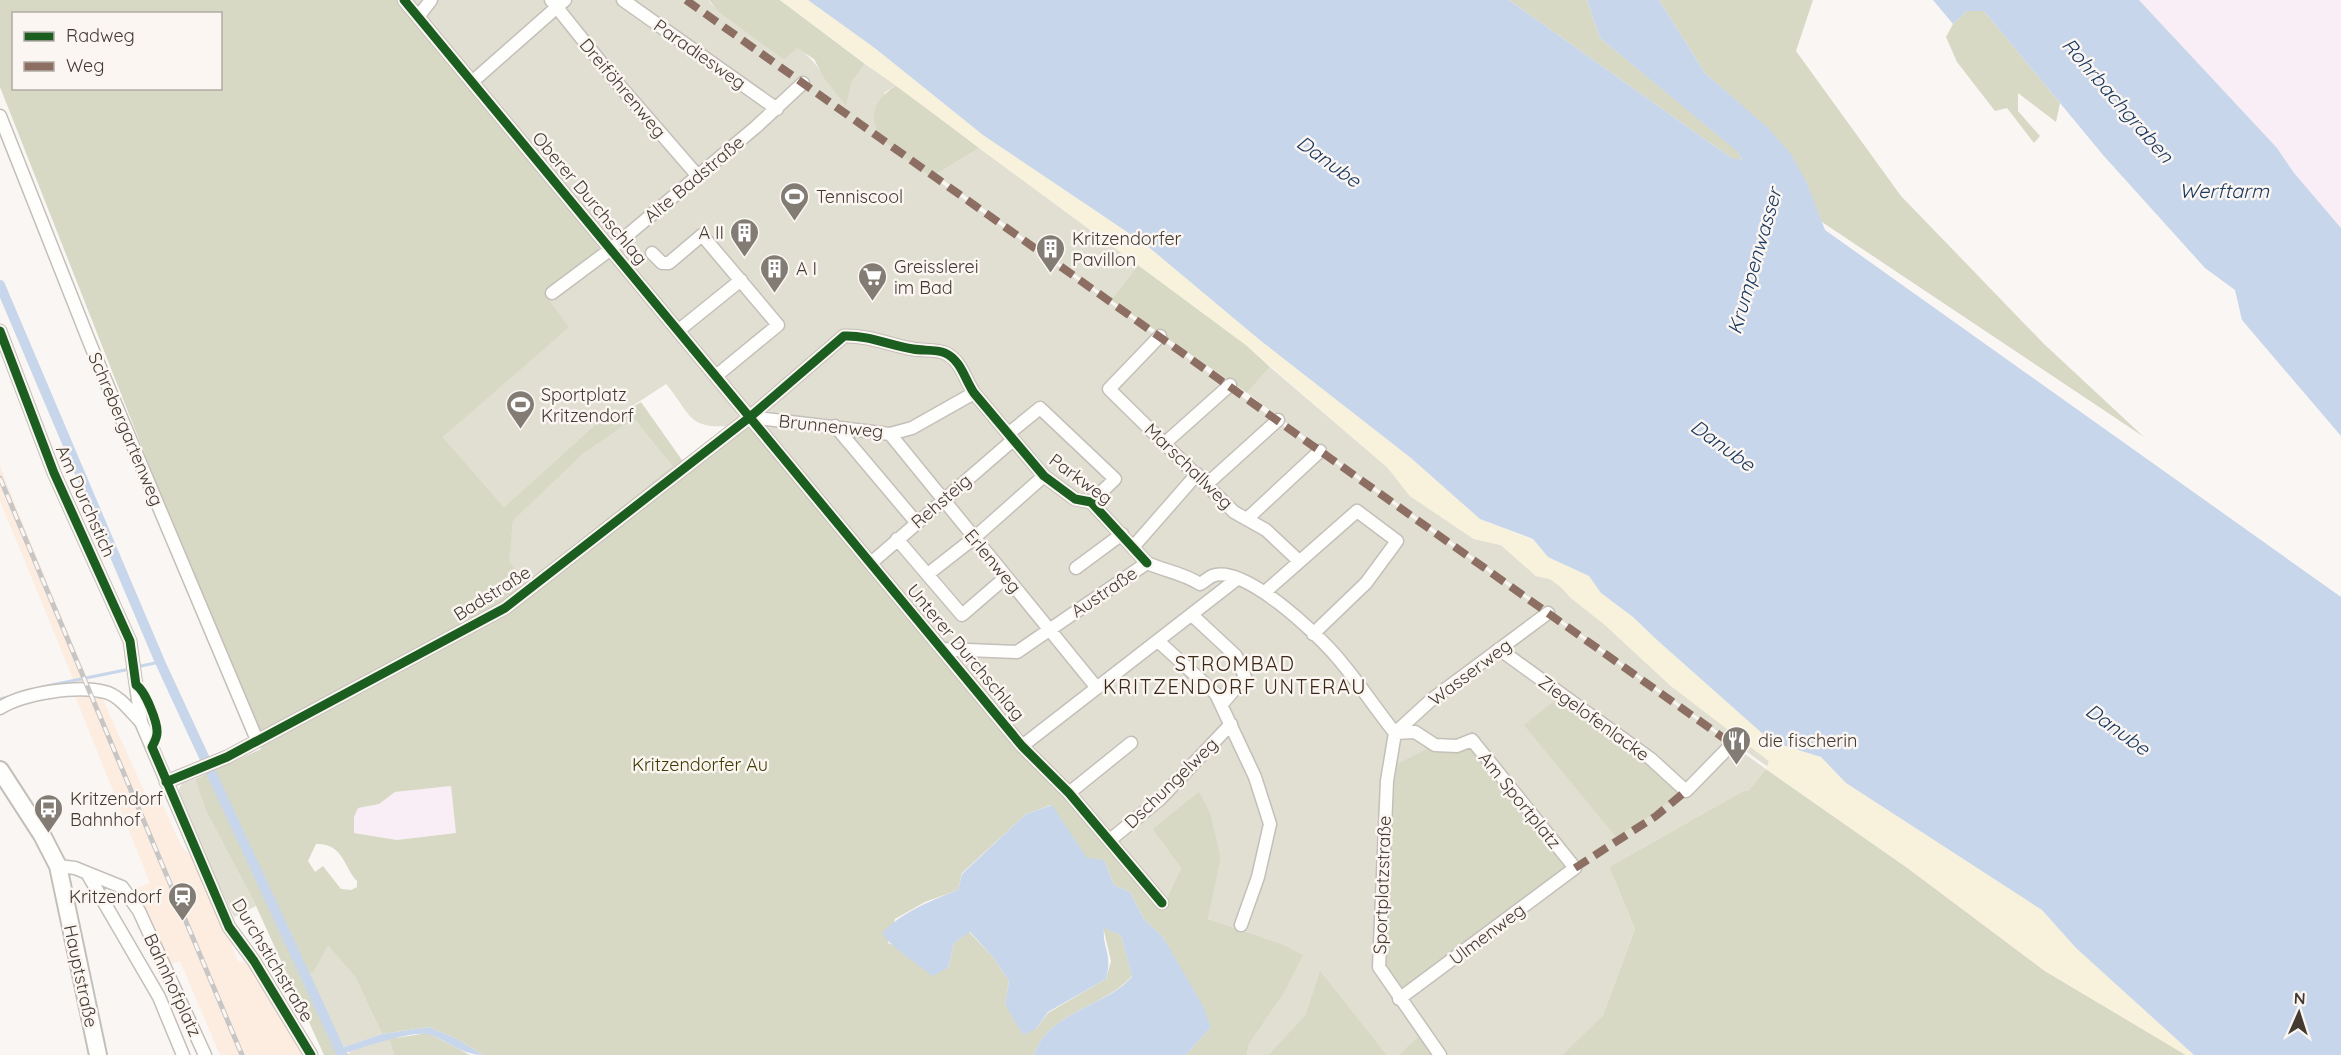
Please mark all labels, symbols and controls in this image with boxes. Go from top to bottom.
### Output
legend [12,12,222,90]
street label: Paradiesweg [649,14,751,94]
text: Radweg [66,24,135,47]
water label: Rohrbachgraben [2057,32,2179,168]
street label: Dreiföhrenweg [575,33,671,143]
text: Weg [66,54,104,77]
street label: Oberer Durchschlag [528,127,652,269]
water label: Danube [1292,129,1366,193]
street label: Alte Badstraße [639,130,749,228]
water label: Werftarm [2179,178,2270,203]
sports icon: Tenniscool [779,180,811,222]
water label: Krumpenwasser [1721,183,1787,337]
place label: Tenniscool [816,185,903,208]
building icon: A II [729,216,761,258]
place label: A II [698,221,724,244]
place label: Kritzendorfer Pavillon [1072,227,1182,271]
building icon: Kritzendorfer Pavillon [1035,232,1067,274]
building icon: A I [759,252,791,294]
place label: Greisslerei im Bad [894,255,979,299]
place label: A I [796,257,817,280]
supermarket icon: Greisslerei im Bad [857,260,889,302]
street label: Schrebergartenweg [83,349,169,509]
place label: Sportplatz Kritzendorf [541,383,635,427]
sports icon: Sportplatz Kritzendorf [504,388,536,430]
street label: Brunnenweg [778,409,884,443]
water label: Danube [1686,413,1760,477]
street label: Marschallweg [1140,418,1238,514]
street label: Am Durchstich [51,441,121,561]
street label: Parkweg [1045,448,1117,510]
street label: Rehsteig [906,469,976,533]
street label: Erlenweg [960,524,1026,598]
street label: Badstraße [449,560,535,626]
street label: Austraße [1066,562,1142,622]
street label: Unterer Durchschlag [902,579,1030,725]
street label: Wasserweg [1424,633,1516,711]
district label: STROMBAD KRITZENDORF UNTERAU [1103,651,1367,699]
street label: Ziegelofenlacke [1534,670,1654,766]
water label: Danube [2081,697,2155,761]
restaurant icon: die fischerin [1721,724,1753,766]
place label: die fischerin [1758,729,1858,752]
street label: Dschungelweg [1119,733,1223,833]
street label: Am Sportplatz [1474,747,1566,853]
park label: Kritzendorfer Au [632,753,768,776]
place label: Kritzendorf Bahnhof [70,787,164,831]
bus stop icon: Kritzendorf Bahnhof [33,792,65,834]
street label: Sportplatzstraße [1368,815,1396,955]
station icon: Kritzendorf [167,880,199,922]
place label: Kritzendorf [69,885,163,908]
street label: Durchstichstraße [227,894,319,1026]
street label: Ulmenweg [1445,898,1529,970]
street label: Hauptstraße [59,922,103,1030]
street label: Bahnhofplatz [139,930,207,1040]
north arrow [2269,983,2329,1043]
text: N [2293,988,2306,1008]

